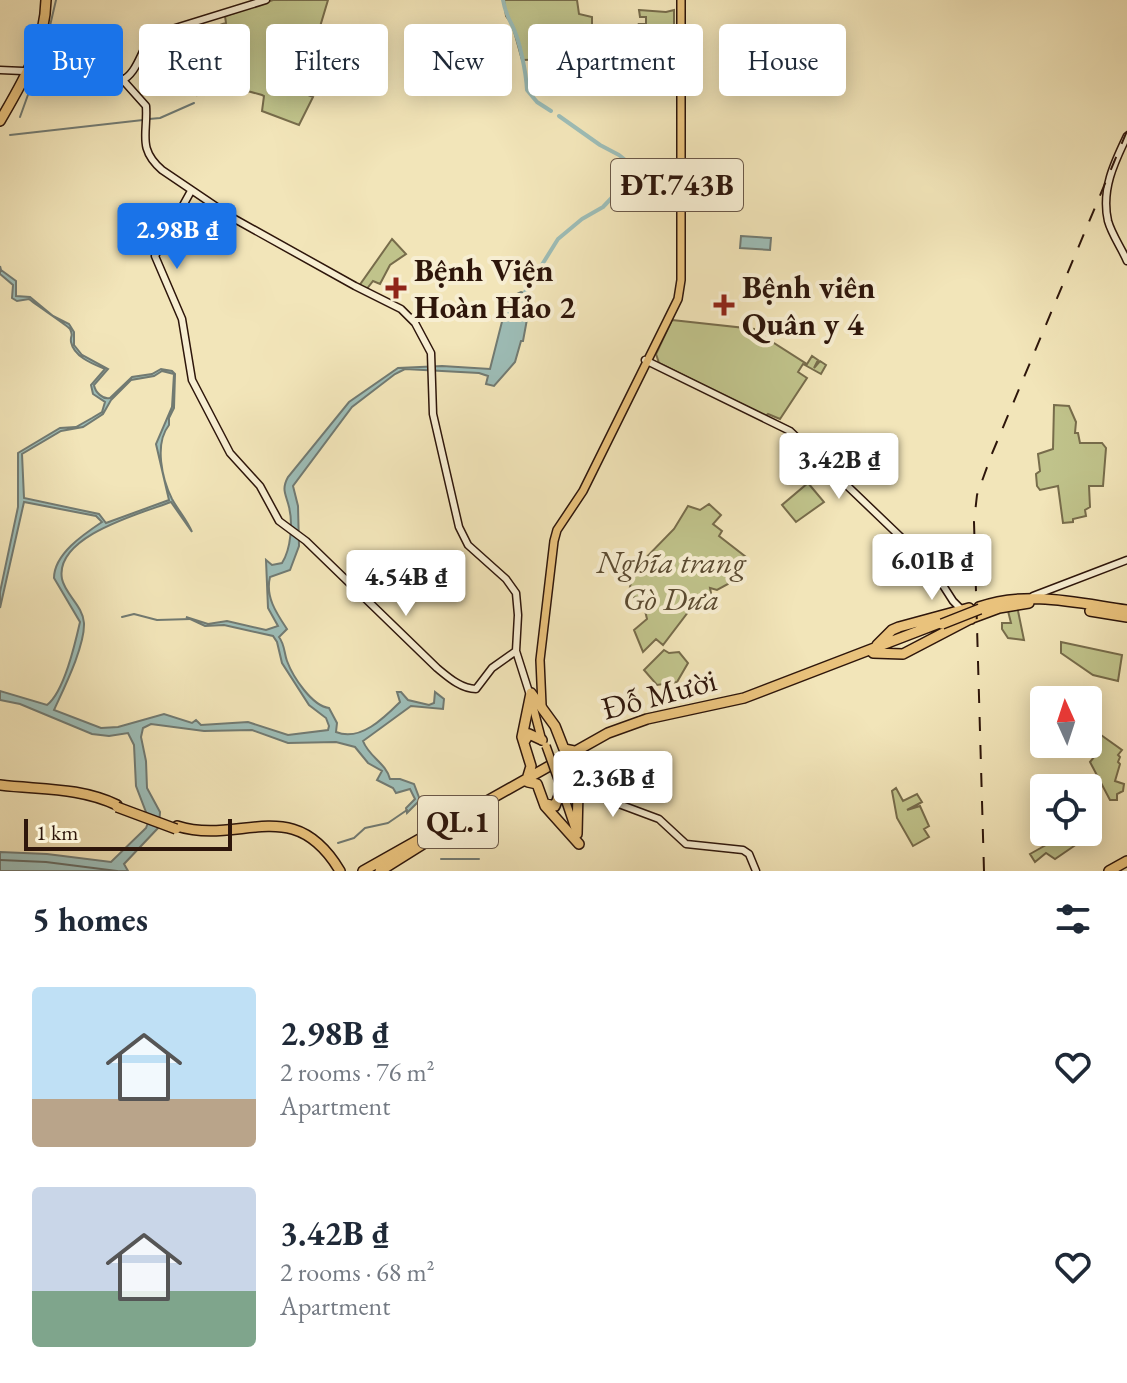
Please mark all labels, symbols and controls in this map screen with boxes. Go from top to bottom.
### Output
chip: Buy [24,24,123,96]
chip: Rent [139,24,250,96]
chip: Filters [266,24,388,96]
chip: New [404,24,512,96]
chip: Apartment [528,24,703,96]
chip: House [719,24,846,96]
road number: ĐT.743B [611,159,743,211]
pin: 2.98B ₫ [103,203,251,271]
text: 2.98B ₫ [135,212,219,246]
place label: Bệnh Viện Hoàn Hảo 2 [414,249,576,328]
place label: Bệnh viên Quân y 4 [742,266,875,345]
marker: Bệnh Viện Hoàn Hảo 2 [385,277,407,299]
marker: Bệnh viên Quân y 4 [713,294,735,316]
pin: 3.42B ₫ [765,433,913,501]
text: 3.42B ₫ [797,442,881,476]
pin: 6.01B ₫ [858,534,1006,602]
park label: Nghĩa trang Gò Dưa [595,541,748,620]
text: 6.01B ₫ [890,543,974,577]
pin: 4.54B ₫ [332,550,480,618]
text: 4.54B ₫ [364,559,448,593]
street label: Đỗ Mười [597,659,721,729]
north arrow [1030,686,1102,758]
map controls [1030,686,1102,846]
pin: 2.36B ₫ [539,751,687,819]
text: 2.36B ₫ [571,760,655,794]
button: locate [1030,774,1102,846]
road number: QL.1 [418,796,498,848]
scale bar [24,815,232,851]
text: 1 km [36,818,78,847]
text: 5 homes [32,897,148,941]
icon: filters [1051,897,1095,941]
text: 2.98B ₫ [280,1011,389,1055]
icon: home [96,1019,192,1115]
icon: heart [1051,1045,1095,1089]
text: 2 rooms · 76 m² [280,1055,435,1089]
text: Apartment [280,1089,390,1123]
text: 3.42B ₫ [280,1211,389,1255]
icon: home [96,1219,192,1315]
icon: heart [1051,1245,1095,1289]
text: 2 rooms · 68 m² [280,1255,435,1289]
text: Apartment [280,1289,390,1323]

